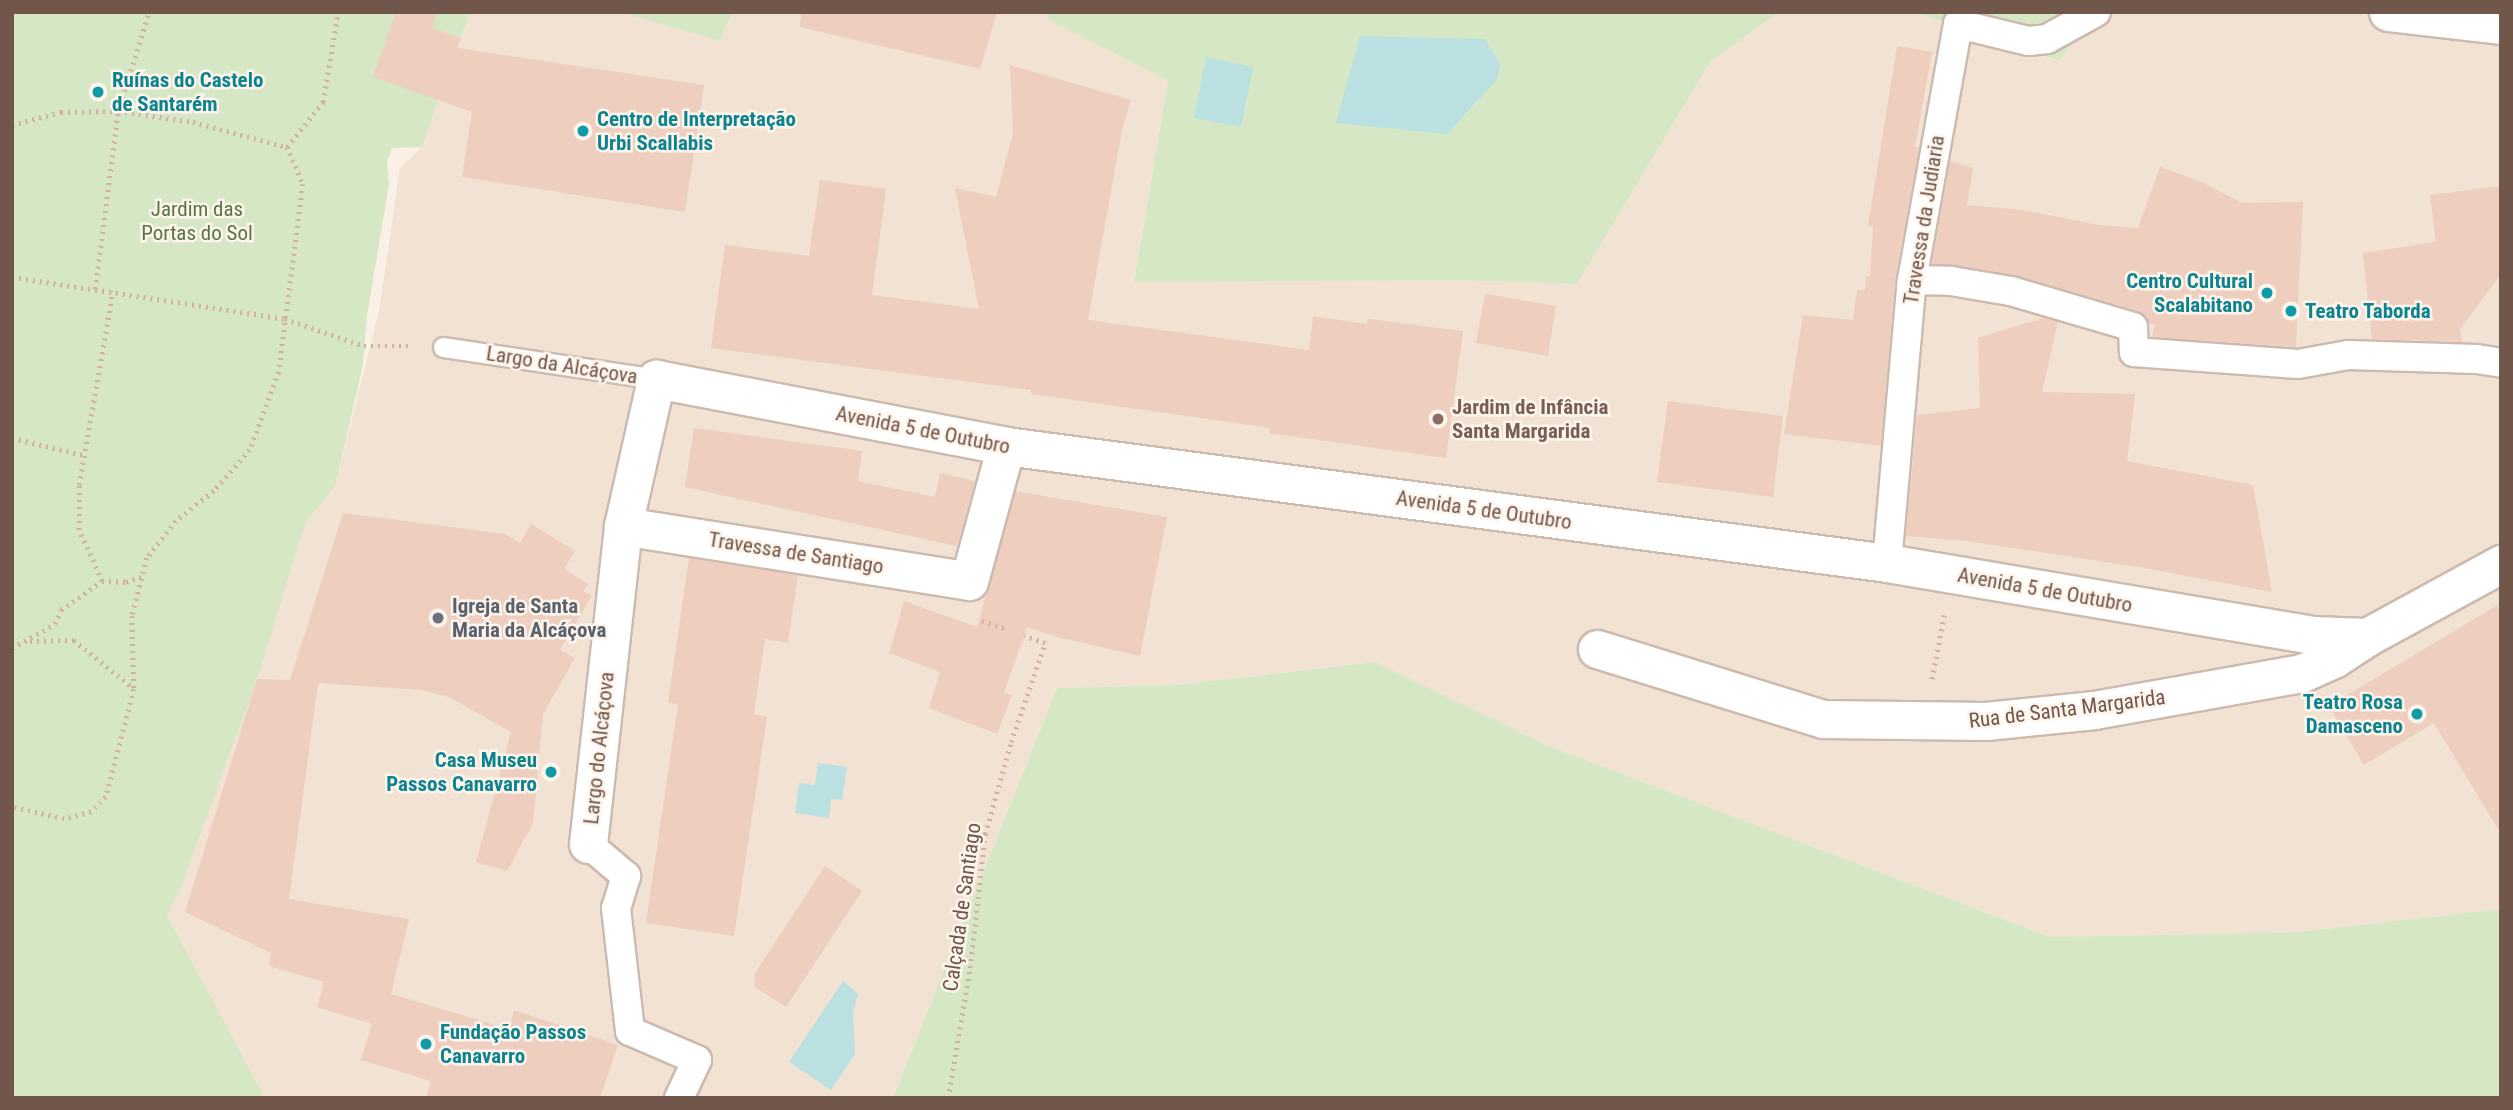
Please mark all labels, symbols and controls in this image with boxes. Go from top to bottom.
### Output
place label: Ruínas do Castelo de Santarém [112,67,263,117]
marker: Ruínas do Castelo de Santarém [90,84,106,100]
place label: Centro de Interpretação Urbi Scallabis [597,106,796,156]
marker: Centro de Interpretação Urbi Scallabis [575,123,591,139]
street label: Travessa da Judiaria [1898,134,1950,306]
park label: Jardim das Portas do Sol [141,196,253,246]
place label: Centro Cultural Scalabitano [2126,268,2253,318]
marker: Centro Cultural Scalabitano [2259,285,2275,301]
place label: Teatro Taborda [2305,298,2431,324]
marker: Teatro Taborda [2283,303,2299,319]
street label: Largo da Alcáçova [485,341,639,389]
place label: Jardim de Infância Santa Margarida [1452,394,1608,444]
street label: Avenida 5 de Outubro [834,401,1012,459]
marker: Jardim de Infância Santa Margarida [1430,411,1446,427]
street label: Avenida 5 de Outubro [1395,485,1573,535]
street label: Travessa de Santiago [707,527,885,579]
street label: Avenida 5 de Outubro [1956,562,2134,618]
place label: Igreja de Santa Maria da Alcáçova [452,593,606,643]
marker: Igreja de Santa Maria da Alcáçova [430,610,446,626]
street label: Largo do Alcáçova [578,670,620,826]
street label: Rua de Santa Margarida [1967,684,2167,734]
place label: Teatro Rosa Damasceno [2303,689,2403,739]
marker: Teatro Rosa Damasceno [2409,706,2425,722]
place label: Casa Museu Passos Canavarro [386,747,537,797]
marker: Casa Museu Passos Canavarro [543,764,559,780]
street label: Calçada de Santiago [938,821,986,993]
place label: Fundação Passos Canavarro [440,1019,586,1069]
marker: Fundação Passos Canavarro [418,1036,434,1052]

